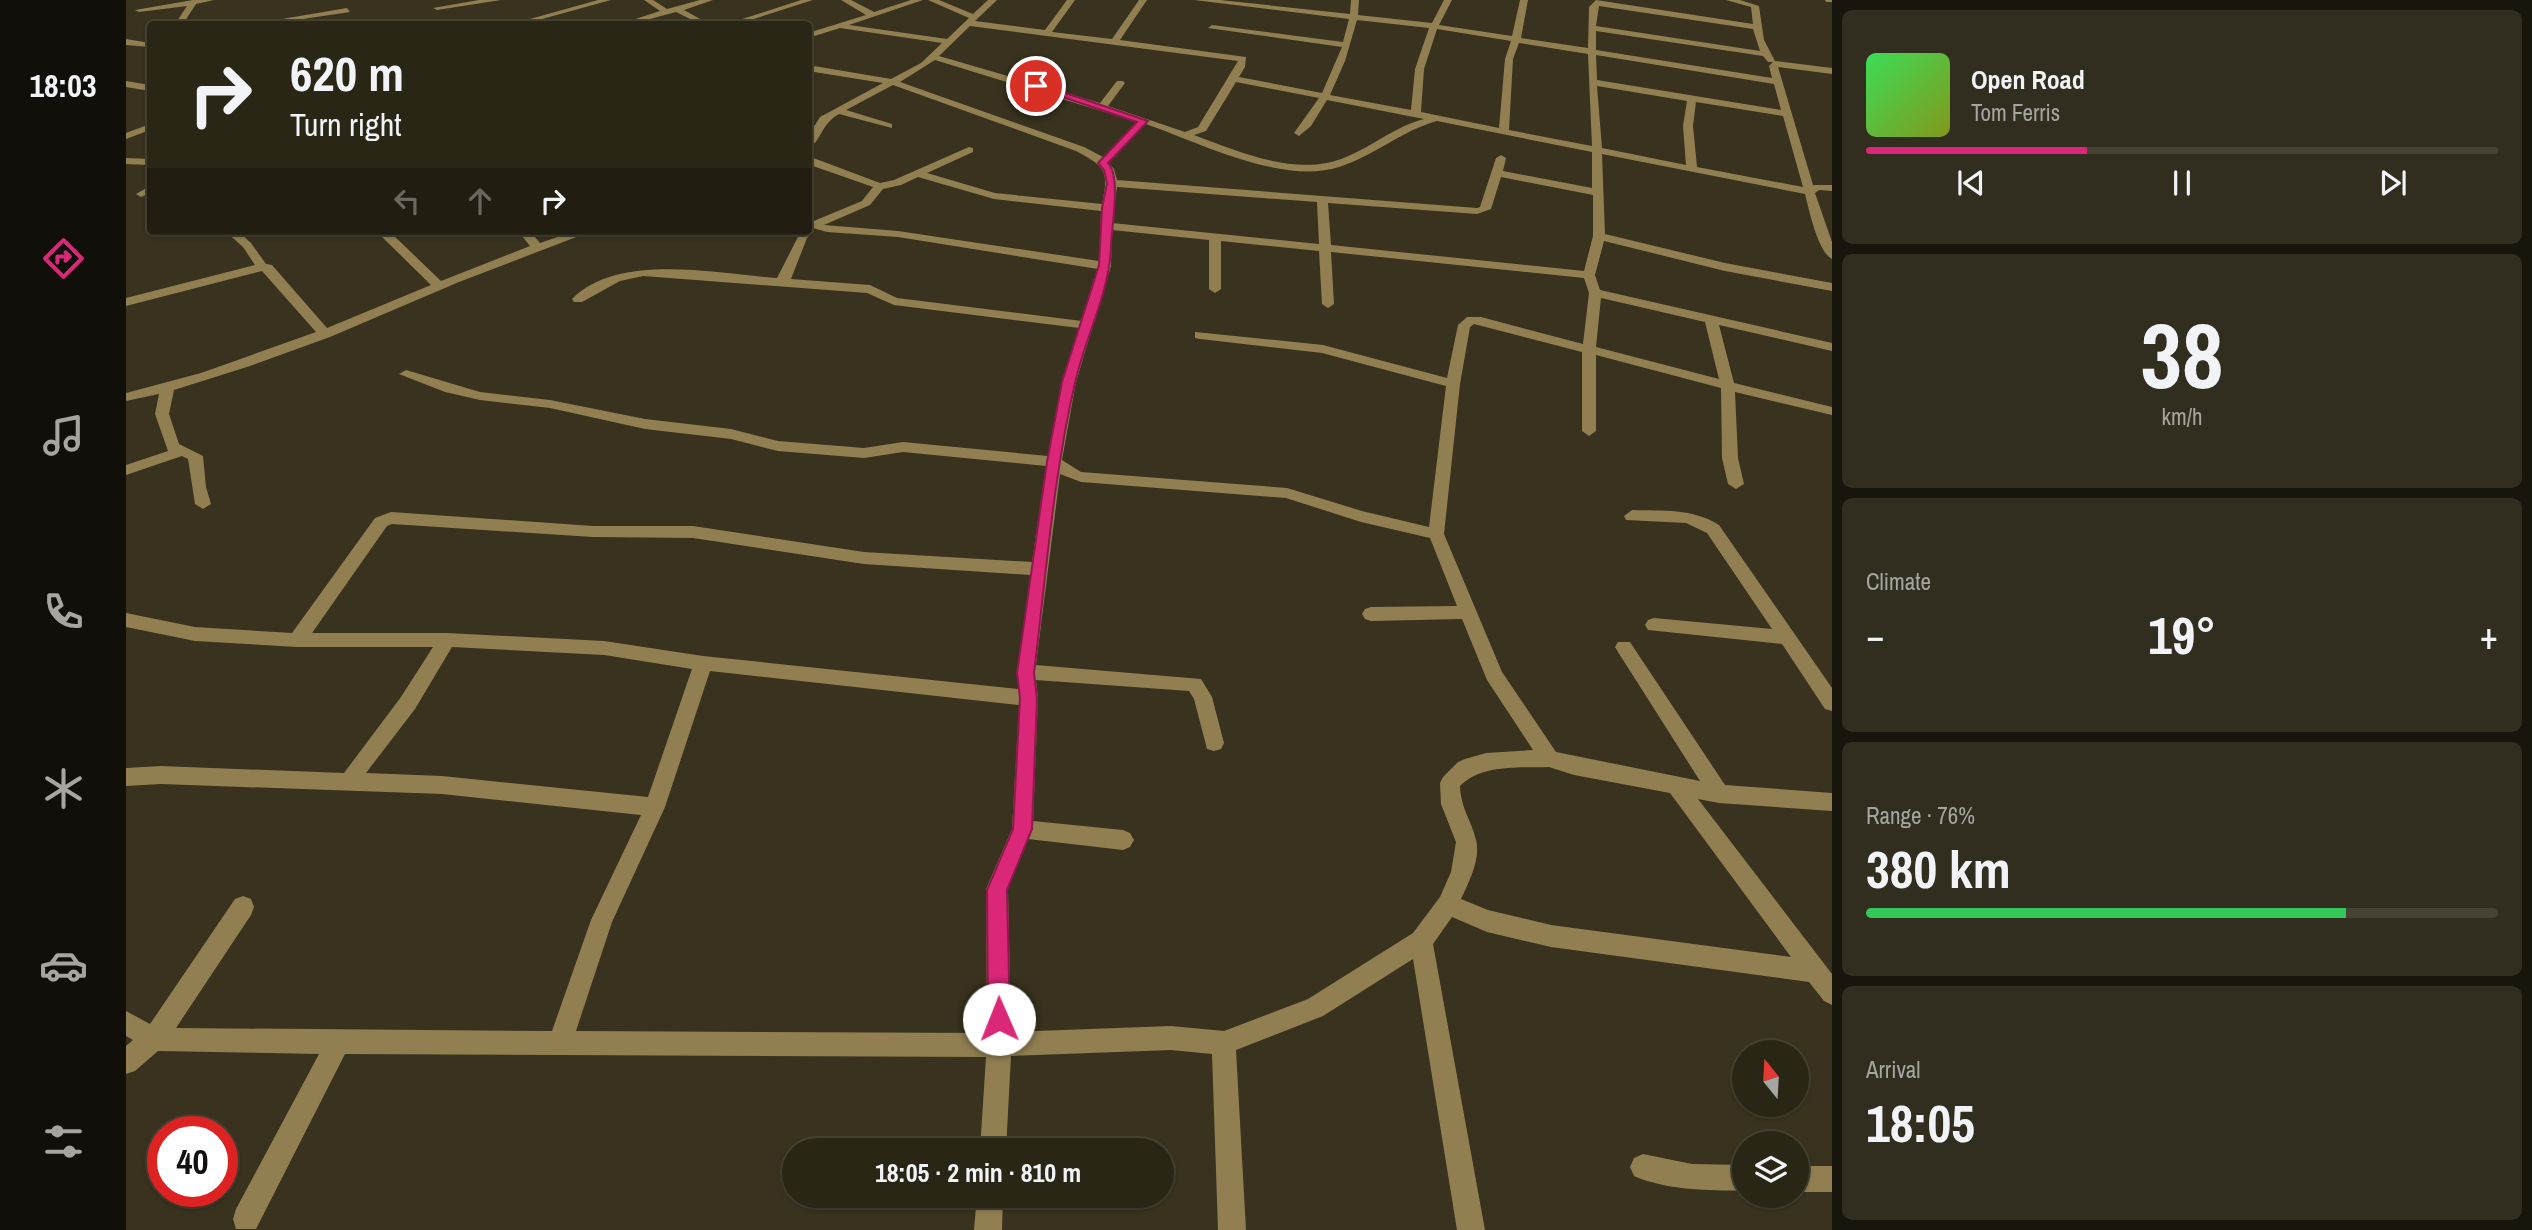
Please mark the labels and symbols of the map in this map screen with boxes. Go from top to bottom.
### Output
pin [1006,56,1066,116]
position arrow [962,982,1036,1056]
north arrow [1732,1040,1810,1116]
speed limit sign: 40 [147,1116,238,1207]

